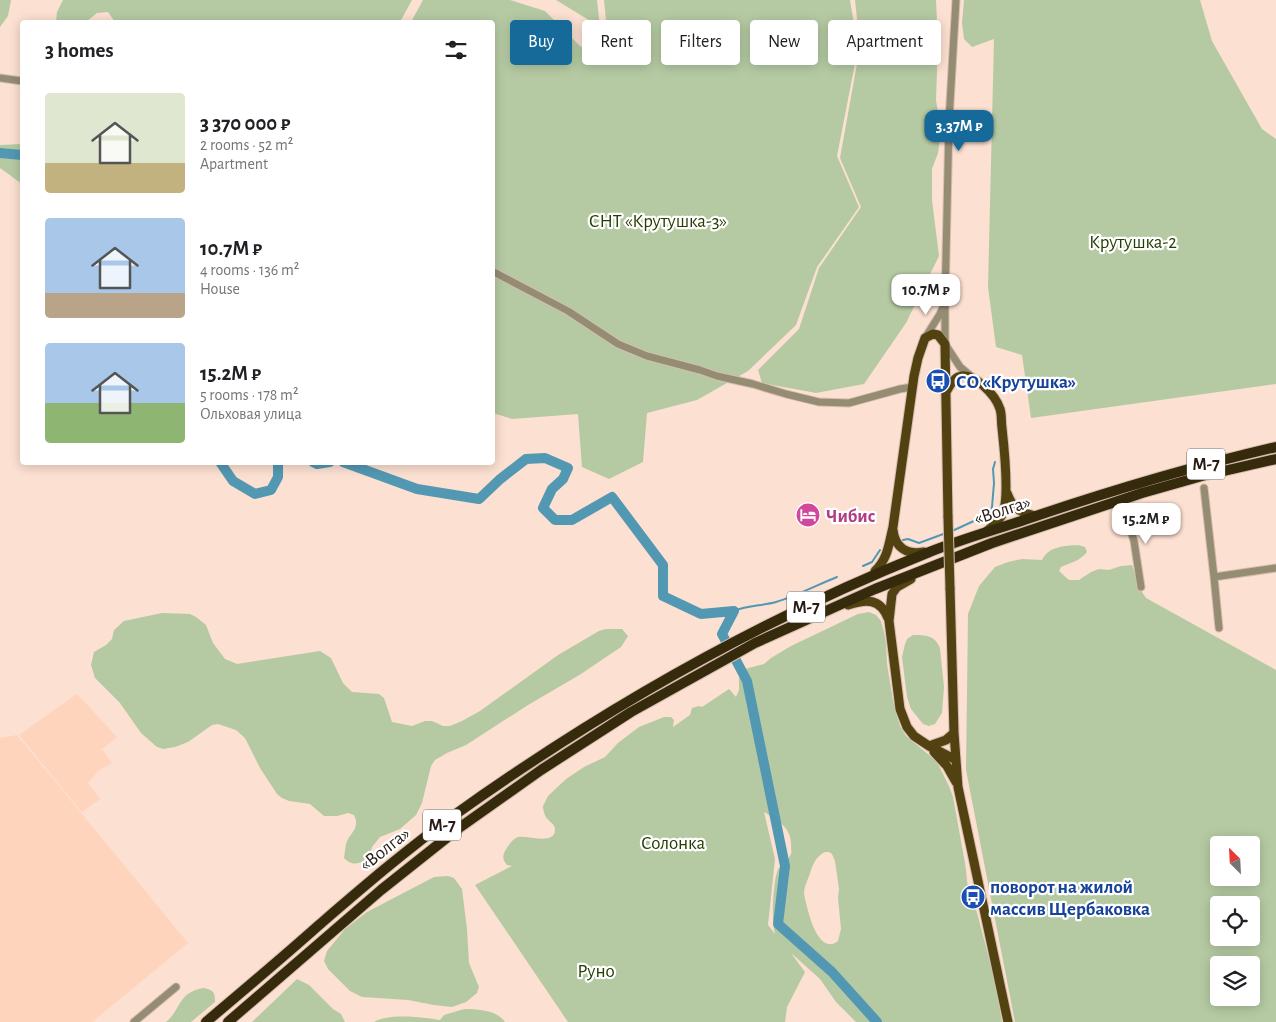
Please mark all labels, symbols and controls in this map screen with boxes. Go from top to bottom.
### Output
chip: Buy [510,20,572,65]
chip: Rent [582,20,651,65]
chip: Filters [661,20,740,65]
chip: New [750,20,818,65]
chip: Apartment [828,20,941,65]
icon: filters [442,36,470,64]
text: 3 homes [45,40,114,61]
pin: 3.37M ₽ [913,110,1005,152]
icon: home [85,113,145,173]
text: 3 370 000 ₽ [200,113,290,134]
text: 3.37M ₽ [935,118,983,134]
text: 2 rooms · 52 m² [200,137,293,153]
text: Apartment [200,156,268,172]
park label: СНТ «Крутушка-3» [589,212,727,231]
park label: Крутушка-2 [1089,233,1177,252]
icon: home [85,238,145,298]
text: 10.7M ₽ [200,238,262,259]
text: 4 rooms · 136 m² [200,262,299,278]
pin: 10.7M ₽ [880,274,972,316]
text: House [200,281,240,297]
text: 10.7M ₽ [902,282,950,298]
icon: home [85,363,145,423]
text: 15.2M ₽ [200,363,261,384]
bus stop icon: СО «Крутушка» [925,368,951,394]
place label: СО «Крутушка» [956,373,1076,392]
text: 5 rooms · 178 m² [200,387,298,403]
text: Ольховая улица [200,406,302,422]
road number: М-7 [1187,448,1225,479]
street label: «Волга» [972,492,1033,529]
hotel icon: Чибис [795,502,821,528]
pin: 15.2M ₽ [1100,502,1192,545]
place label: Чибис [826,507,876,526]
text: 15.2M ₽ [1123,511,1169,527]
road number: М-7 [787,592,825,622]
road number: М-7 [423,810,461,840]
street label: «Волга» [356,824,414,875]
park label: Солонка [641,834,705,853]
north arrow [1210,836,1260,886]
map controls [1210,836,1260,1006]
place label: поворот на жилой массив Щербаковка [990,878,1150,919]
bus stop icon: поворот на жилой массив Щербаковка [960,884,986,910]
button: locate [1210,896,1260,946]
button: layers [1210,956,1260,1006]
park label: Руно [577,962,615,981]

